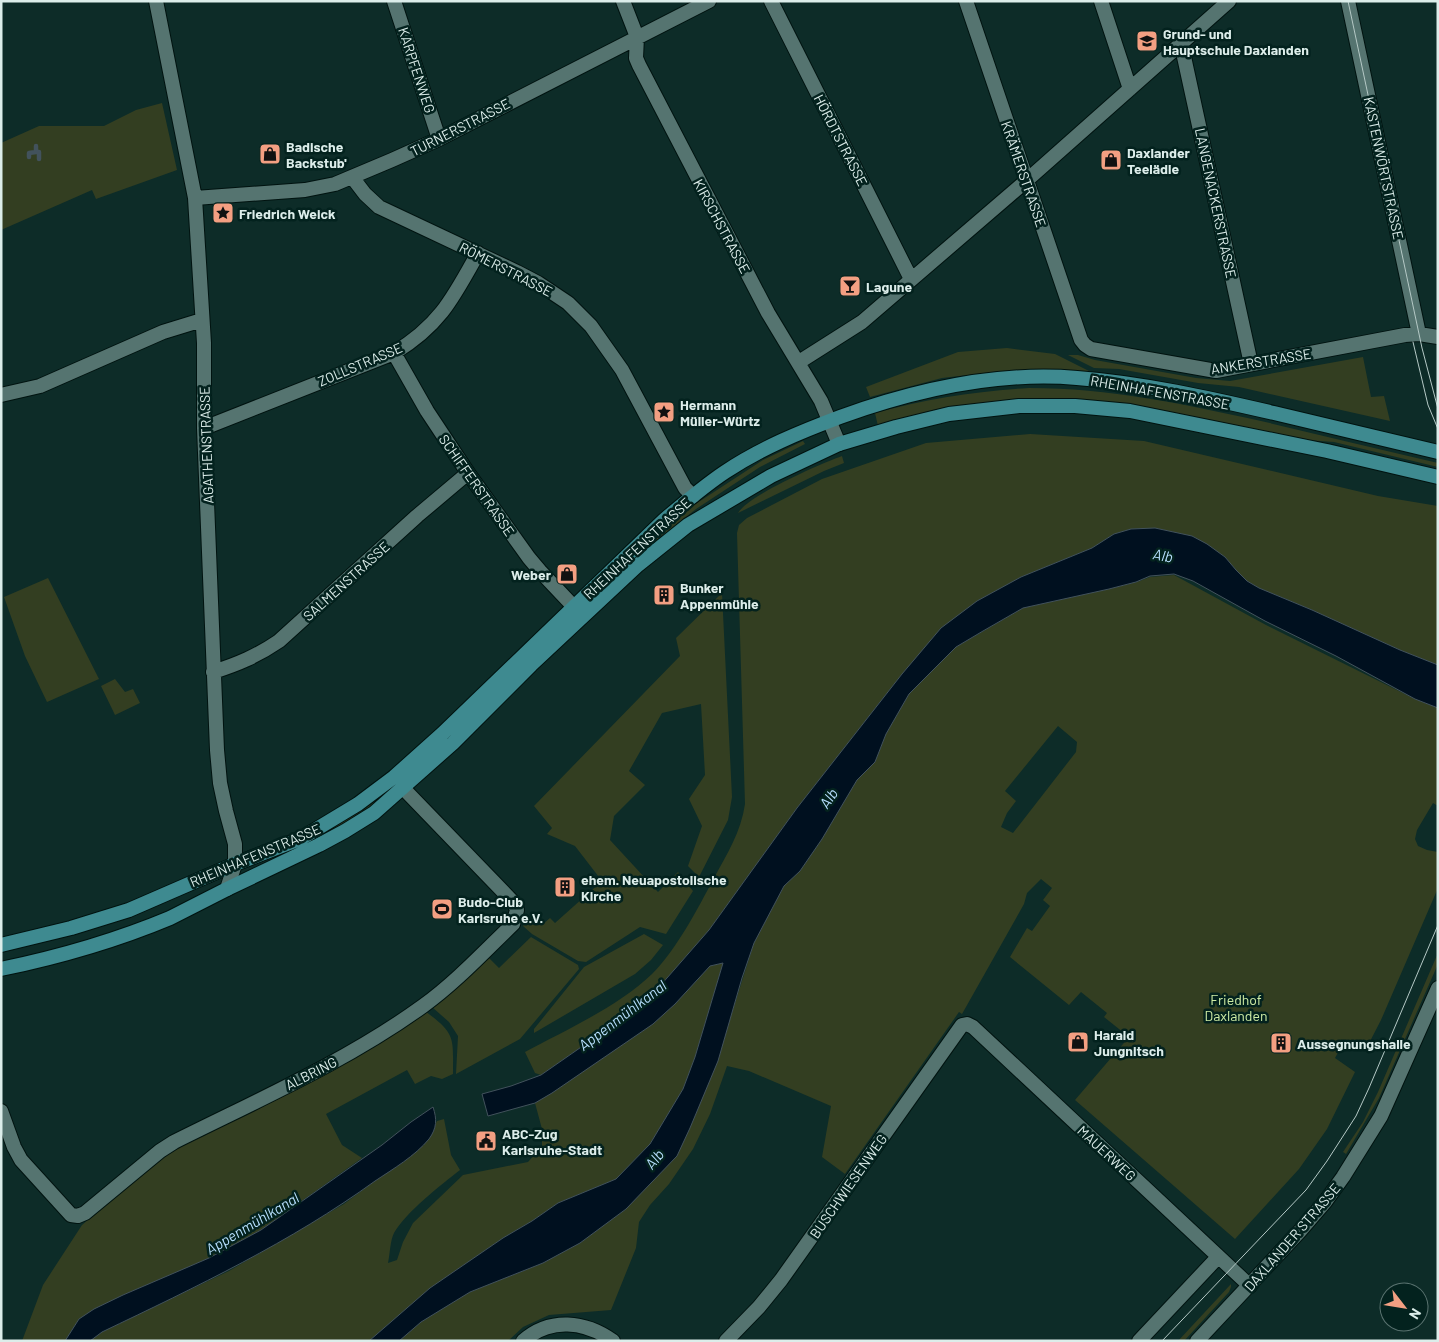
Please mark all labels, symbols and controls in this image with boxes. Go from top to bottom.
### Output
street label: KARPFENWEG [395,25,439,115]
place label: Grund- und Hauptschule Daxlanden [1163,25,1309,58]
school or university icon: Grund- und Hauptschule Daxlanden [1135,29,1159,53]
street label: HÖRDTSTRASSE [811,91,871,189]
street label: TURNERSTRASSE [407,95,513,159]
street label: KASTENWÖRTSTRASSE [1361,95,1407,241]
street label: KRÄMERSTRASSE [998,119,1050,229]
street label: LANGENACKERSTRASSE [1192,126,1240,280]
place label: Badische Backstub' [286,138,347,171]
shop icon: Badische Backstub' [258,142,282,166]
place label: Daxlander Teelädle [1127,144,1191,177]
shop icon: Daxlander Teelädle [1099,148,1123,172]
street label: KIRSCHSTRASSE [690,176,754,276]
place icon: Friedrich Weick [211,201,235,225]
place label: Friedrich Weick [239,205,336,222]
street label: RÖMERSTRASSE [457,238,555,300]
bar icon: Lagune [838,274,862,298]
place label: Lagune [866,278,912,295]
street label: ZOLLSTRASSE [315,339,405,389]
street label: ANKERSTRASSE [1210,345,1312,377]
street label: RHEINHAFENSTRASSE [1089,371,1231,413]
street label: AGATHENSTRASSE [195,386,217,504]
place label: Hermann Müller-Würtz [680,396,760,429]
place icon: Hermann Müller-Würtz [652,400,676,424]
street label: SCHIFFERSTRASSE [436,431,518,539]
street label: RHEINHAFENSTRASSE [580,494,694,602]
street label: SALMENSTRASSE [299,538,393,624]
water label: Alb [1151,544,1175,566]
shop icon: Weber [555,562,579,586]
place label: Weber [511,566,552,583]
place label: Bunker Appenmühle [680,579,759,612]
building icon: Bunker Appenmühle [652,583,676,607]
water label: Alb [815,785,841,811]
street label: RHEINHAFENSTRASSE [187,820,323,890]
place label: ehem. Neuapostolische Kirche [581,871,727,904]
building icon: ehem. Neuapostolische Kirche [553,875,577,899]
place label: Budo-Club Karlsruhe e.V. [458,893,543,926]
sports icon: Budo-Club Karlsruhe e.V. [430,897,454,921]
water label: Appenmühlkanal [574,976,670,1054]
park label: Friedhof Daxlanden [1205,991,1267,1024]
place label: Harald Jungnitsch [1094,1026,1164,1059]
shop icon: Harald Jungnitsch [1066,1030,1090,1054]
building icon: Aussegnungshalle [1269,1031,1293,1055]
place label: Aussegnungshalle [1297,1035,1411,1052]
street label: ALBRING [282,1053,340,1093]
street label: MAUERWEG [1074,1122,1140,1184]
place label: ABC-Zug Karlsruhe-Stadt [502,1125,602,1158]
public building icon: ABC-Zug Karlsruhe-Stadt [474,1129,498,1153]
street label: BUSCHWIESENWEG [806,1131,890,1241]
water label: Alb [641,1145,667,1172]
street label: DAXLANDER STRASSE [1240,1179,1344,1295]
water label: Appenmühlkanal [202,1188,302,1258]
north arrow [1379,1282,1429,1332]
text: N [1406,1306,1425,1322]

